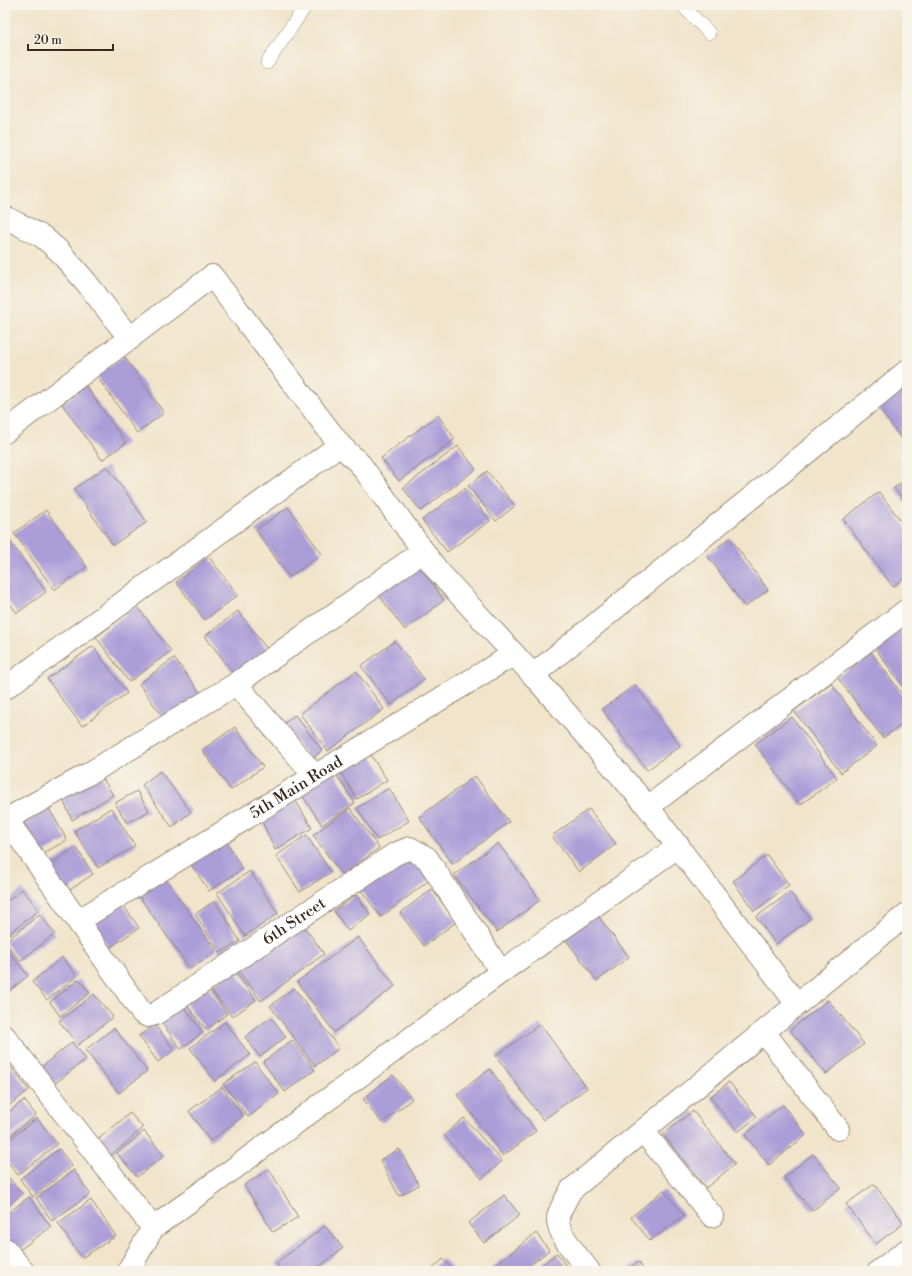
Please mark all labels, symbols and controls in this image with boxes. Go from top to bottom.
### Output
scale bar [28,26,113,52]
text: 20 m [34,33,62,48]
street label: 5th Main Road [246,751,346,823]
street label: 6th Street [259,893,330,950]

